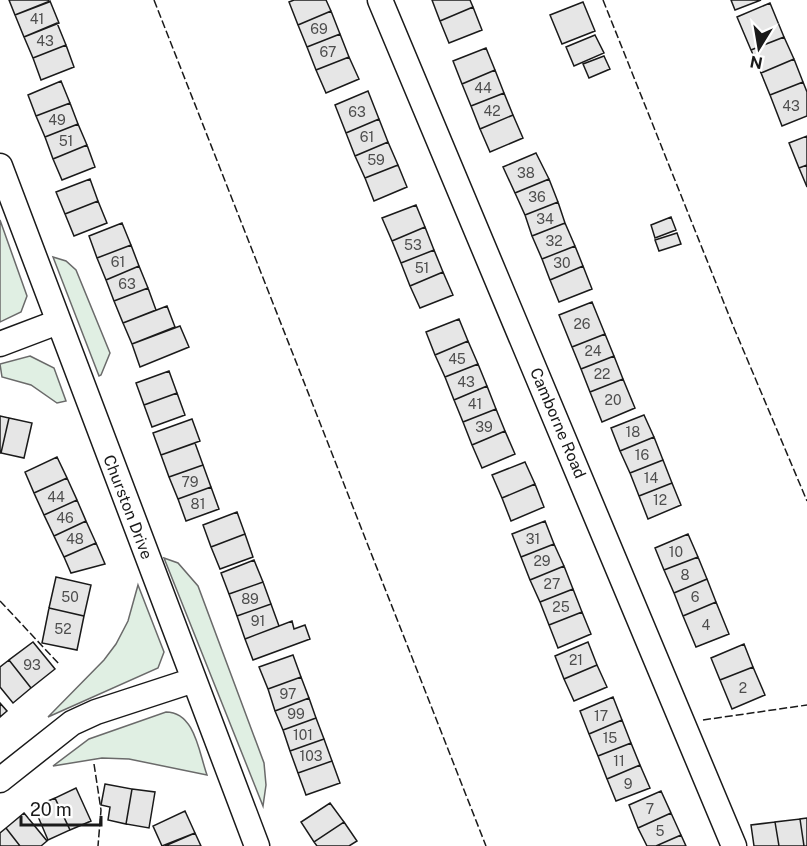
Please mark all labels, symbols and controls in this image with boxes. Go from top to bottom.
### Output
house number: 41 [30,11,44,27]
north arrow [729,18,789,78]
house number: 69 [310,21,328,37]
house number: 43 [36,33,54,49]
house number: 67 [320,44,336,60]
text: N [748,52,764,73]
house number: 44 [474,80,492,96]
house number: 43 [782,98,800,114]
house number: 42 [483,103,501,119]
house number: 63 [348,104,366,120]
house number: 49 [48,112,66,128]
house number: 61 [360,129,374,145]
house number: 51 [59,133,73,149]
house number: 59 [367,152,385,168]
house number: 38 [517,165,535,181]
house number: 36 [528,189,546,205]
house number: 34 [536,211,554,227]
house number: 32 [545,233,563,249]
house number: 53 [404,237,422,253]
house number: 61 [111,254,125,270]
house number: 30 [553,255,571,271]
house number: 51 [415,260,429,276]
house number: 63 [118,276,136,292]
house number: 26 [573,316,591,332]
house number: 24 [584,343,602,359]
house number: 45 [448,351,466,367]
street label: Camborne Road [526,365,590,481]
house number: 22 [594,366,610,382]
house number: 43 [457,374,475,390]
house number: 20 [605,392,621,408]
house number: 41 [468,396,482,412]
house number: 39 [475,419,493,435]
house number: 18 [626,424,640,440]
house number: 16 [635,447,649,463]
street label: Churston Drive [99,452,157,562]
house number: 14 [644,470,658,486]
house number: 79 [182,474,199,490]
house number: 44 [47,489,65,505]
house number: 12 [653,492,667,508]
house number: 81 [191,496,205,512]
house number: 46 [56,510,74,526]
house number: 48 [66,531,84,547]
house number: 31 [526,531,540,547]
house number: 10 [669,544,683,560]
house number: 29 [533,553,551,569]
house number: 8 [680,567,690,583]
house number: 27 [544,576,560,592]
house number: 50 [61,589,79,605]
house number: 6 [691,589,700,605]
house number: 89 [241,591,259,607]
house number: 25 [552,599,570,615]
house number: 91 [251,613,265,629]
house number: 4 [702,617,711,633]
house number: 52 [54,621,72,637]
house number: 21 [569,652,583,668]
house number: 93 [23,657,41,673]
house number: 2 [739,680,747,696]
house number: 97 [280,686,296,702]
house number: 99 [287,706,305,722]
house number: 17 [594,708,608,724]
house number: 101 [293,727,313,743]
house number: 15 [603,730,617,746]
house number: 103 [300,748,323,764]
house number: 11 [613,753,625,769]
house number: 9 [624,776,633,792]
scale bar [21,789,100,827]
text: 20 m [30,799,72,820]
house number: 7 [646,801,654,817]
house number: 5 [656,823,665,839]

